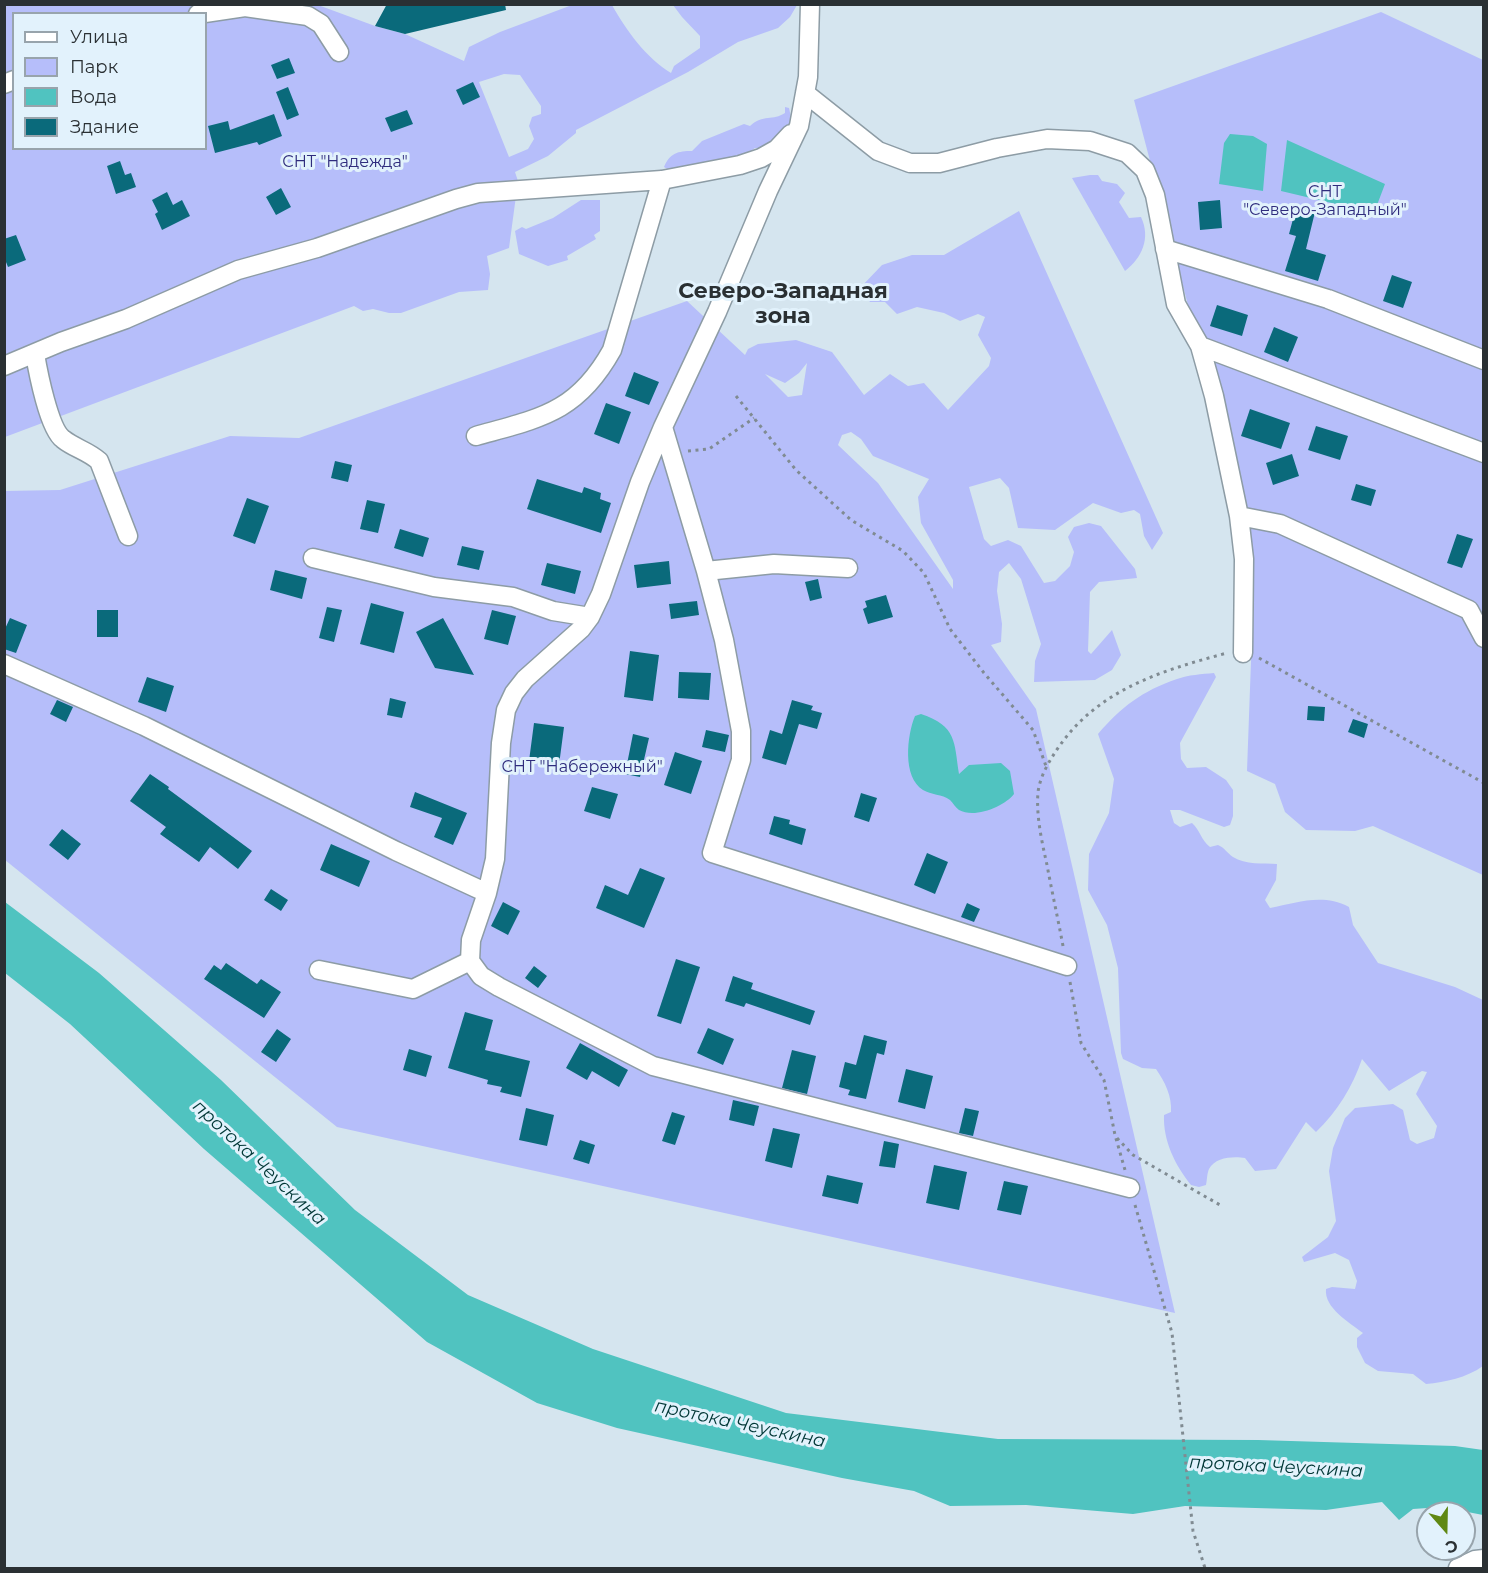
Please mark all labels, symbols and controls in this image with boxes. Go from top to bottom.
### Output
legend [12,12,207,150]
text: Улица [70,26,128,48]
text: Парк [70,56,118,78]
text: Вода [70,86,117,108]
text: Здание [70,116,139,138]
park label: СНТ "Надежда" [282,152,408,172]
park label: СНТ "Северо-Западный" [1243,182,1407,220]
district label: Северо-Западная зона [678,279,888,330]
park label: СНТ "Набережный" [501,757,663,777]
water label: протока Чеускина [188,1096,330,1230]
water label: протока Чеускина [653,1395,827,1453]
water label: протока Чеускина [1188,1452,1364,1482]
north arrow [1416,1501,1476,1561]
text: С [1443,1536,1460,1557]

